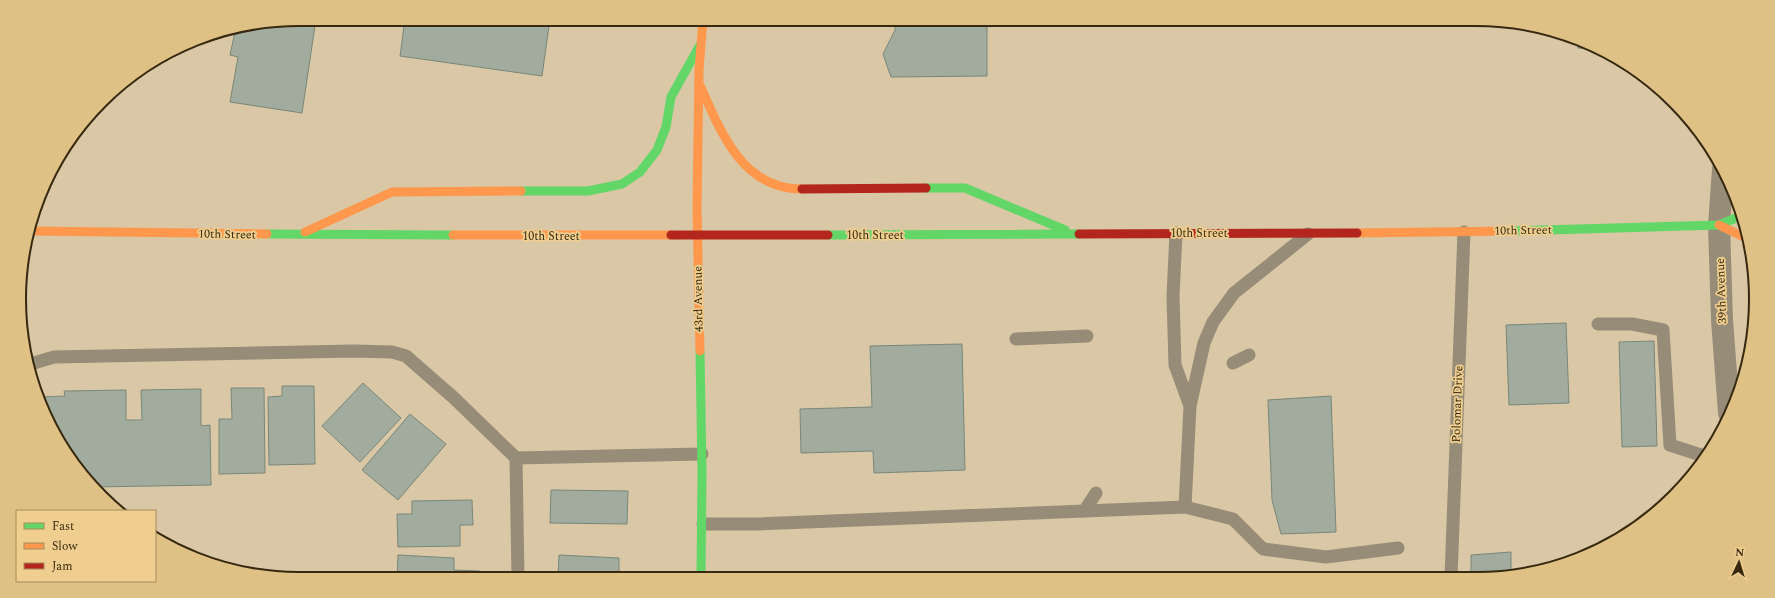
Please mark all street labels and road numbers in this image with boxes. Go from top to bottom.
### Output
street label: 10th Street [1494,220,1552,241]
street label: 10th Street [198,224,256,245]
street label: 10th Street [1170,224,1228,243]
street label: 10th Street [846,226,904,245]
street label: 10th Street [522,227,580,246]
street label: 39th Avenue [1711,258,1732,324]
street label: 43rd Avenue [688,266,709,332]
street label: Polomar Drive [1447,365,1468,443]

